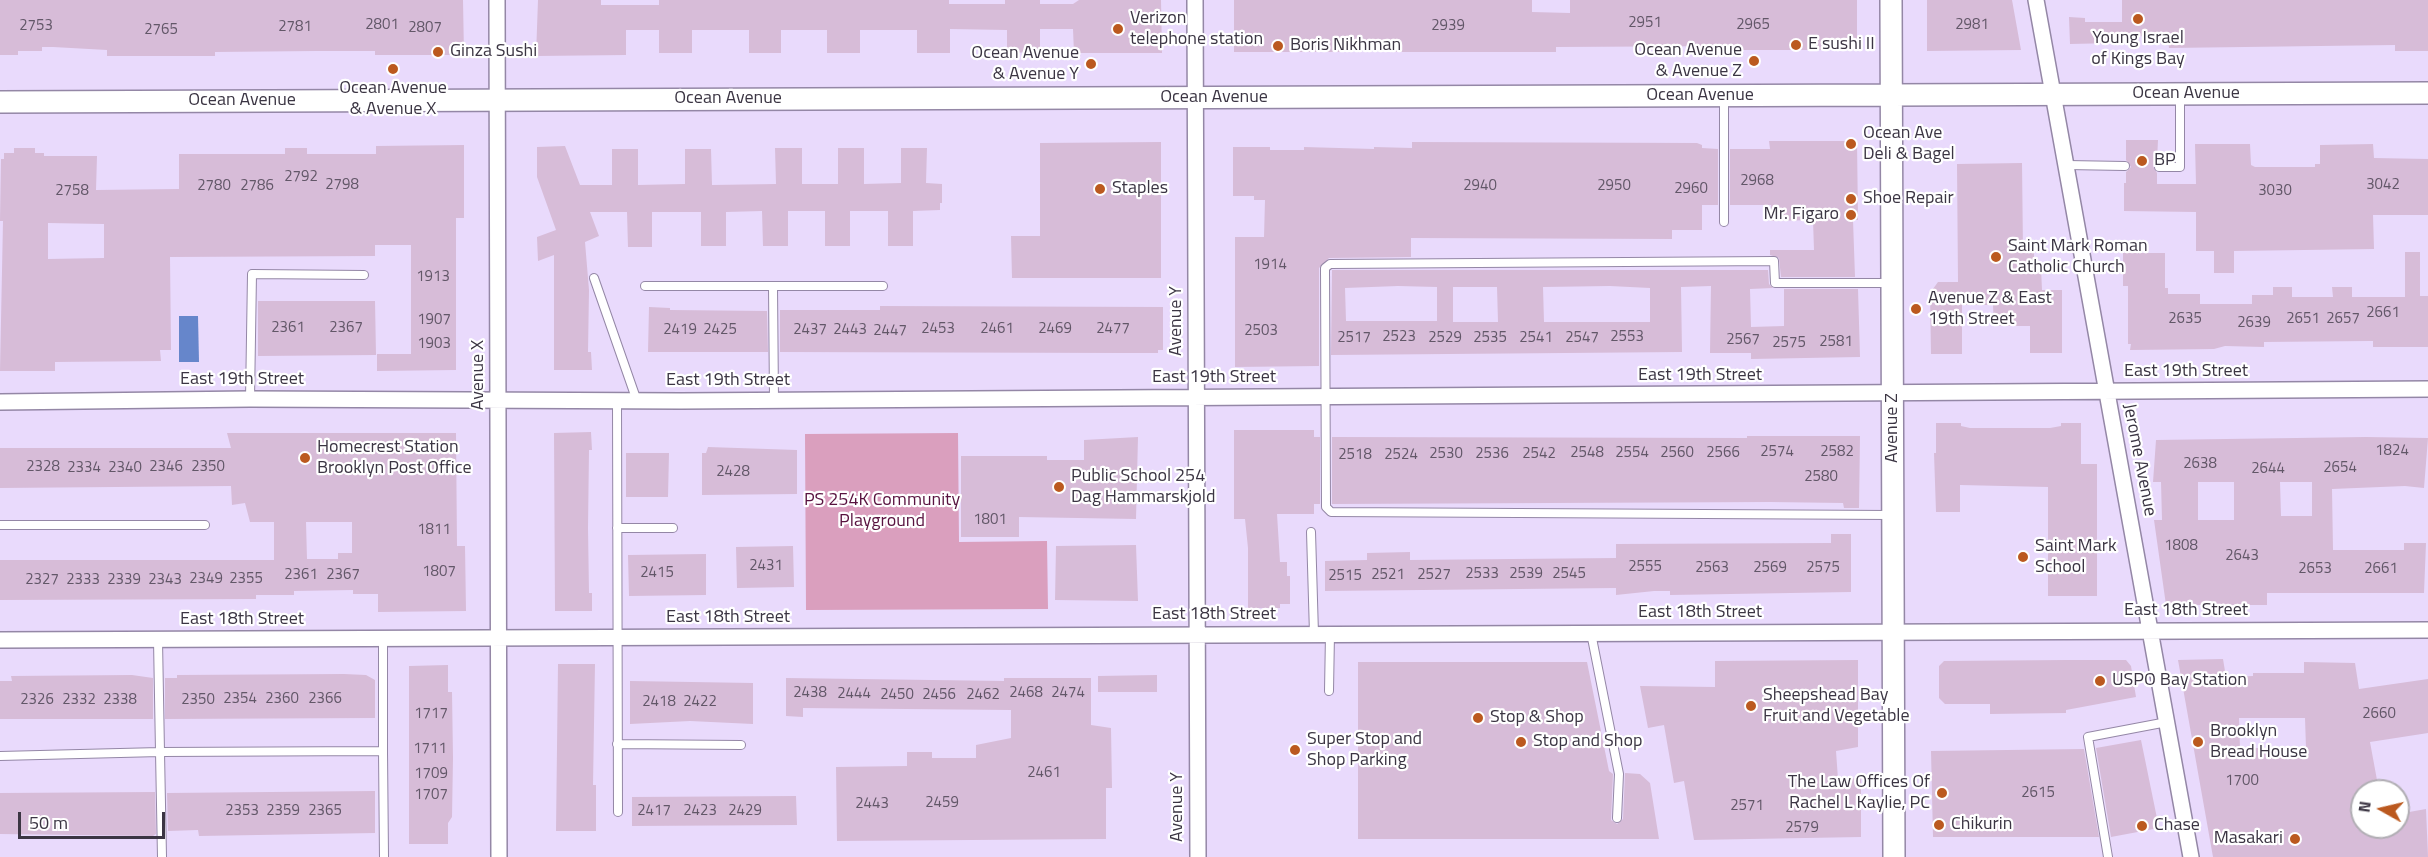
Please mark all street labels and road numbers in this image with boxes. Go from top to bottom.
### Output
street label: Ocean Avenue [2132,83,2240,105]
street label: Ocean Avenue [1646,85,1754,107]
street label: Ocean Avenue [1160,87,1268,109]
street label: Ocean Avenue [674,88,782,110]
street label: Ocean Avenue [188,90,296,112]
street label: Avenue Y [1166,286,1188,356]
street label: Avenue X [468,340,490,410]
street label: East 19th Street [2124,361,2248,383]
street label: East 19th Street [1638,365,1762,387]
street label: East 19th Street [1152,367,1276,389]
street label: East 19th Street [180,369,304,391]
street label: East 19th Street [666,370,790,392]
street label: Avenue Z [1882,393,1904,463]
street label: Jerome Avenue [2118,402,2160,518]
street label: East 18th Street [2124,600,2248,622]
street label: East 18th Street [1638,602,1762,624]
street label: East 18th Street [1152,604,1276,626]
street label: East 18th Street [666,607,790,629]
street label: East 18th Street [180,609,304,631]
street label: Avenue Y [1167,772,1189,842]

